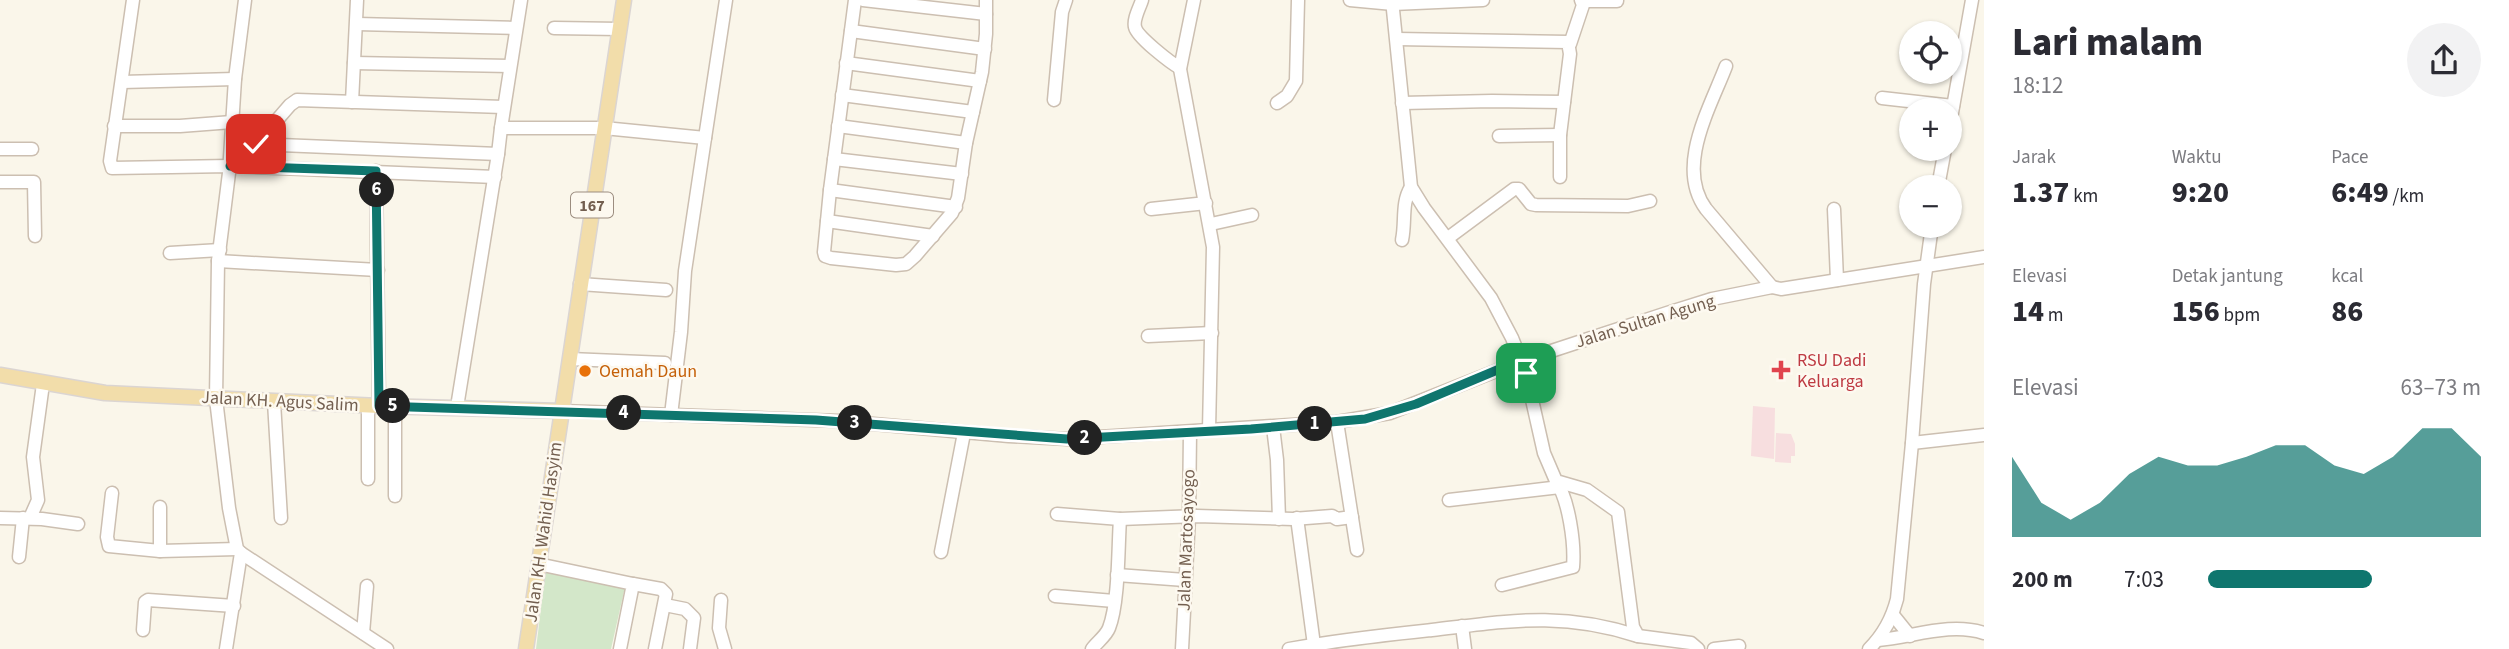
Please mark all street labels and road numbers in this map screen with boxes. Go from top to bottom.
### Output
road number: 167 [571,192,613,218]
street label: Jalan Sultan Agung [1572,288,1718,355]
street label: Jalan KH. Agus Salim [201,385,359,418]
street label: Jalan KH. Wahid Hasyim [518,440,569,624]
street label: Jalan Martosayogo [1172,469,1201,611]

